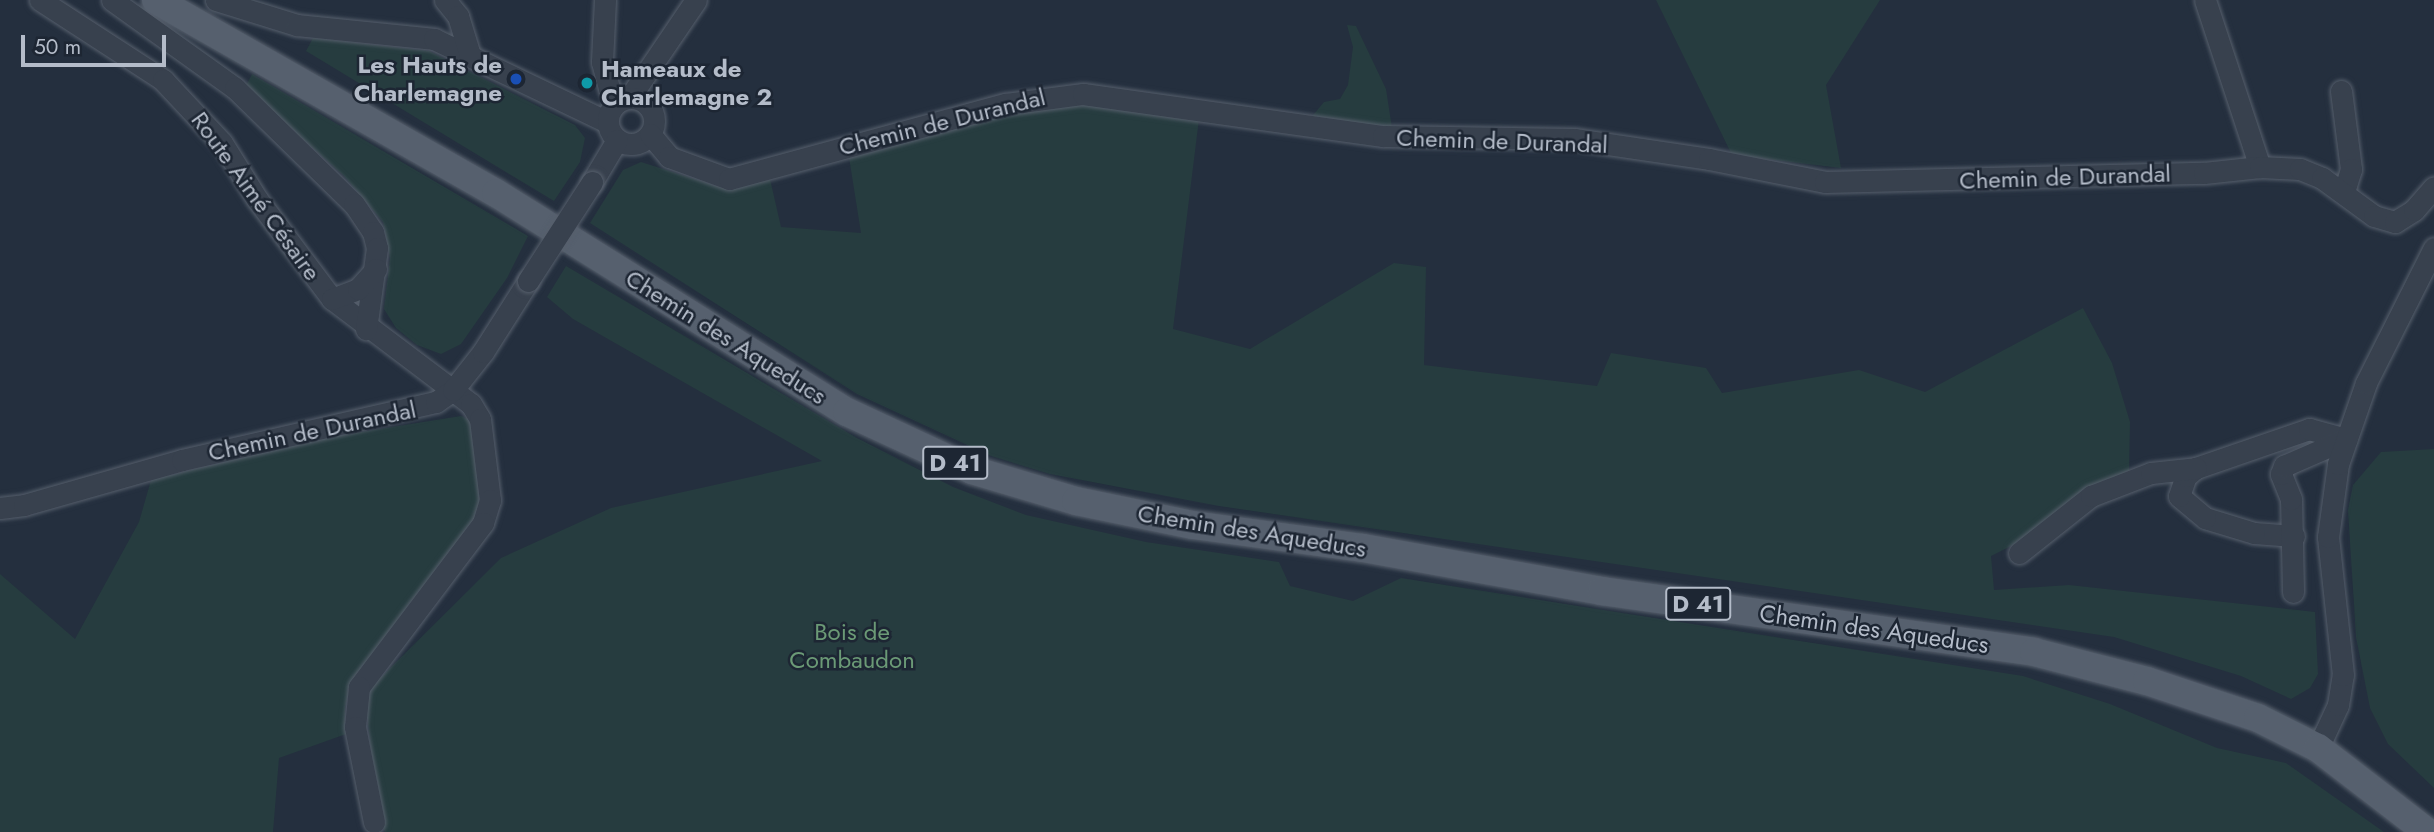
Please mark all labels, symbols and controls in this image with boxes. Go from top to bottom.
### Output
scale bar [24,21,170,65]
text: 50 m [34,32,81,62]
place label: Les Hauts de Charlemagne [354,51,502,107]
place label: Hameaux de Charlemagne 2 [601,55,772,111]
marker: Les Hauts de Charlemagne [508,71,524,87]
marker: Hameaux de Charlemagne 2 [579,75,595,91]
street label: Chemin de Durandal [836,82,1048,162]
street label: Route Aimé Césaire [185,106,327,286]
street label: Chemin de Durandal [1396,123,1608,159]
street label: Chemin de Durandal [1959,159,2171,195]
street label: Chemin des Aqueducs [620,264,832,410]
street label: Chemin de Durandal [206,395,418,467]
road number: D 41 [922,444,988,482]
street label: Chemin des Aqueducs [1136,499,1368,563]
road number: D 41 [1665,584,1731,624]
street label: Chemin des Aqueducs [1758,599,1990,659]
park label: Bois de Combaudon [789,618,915,674]

